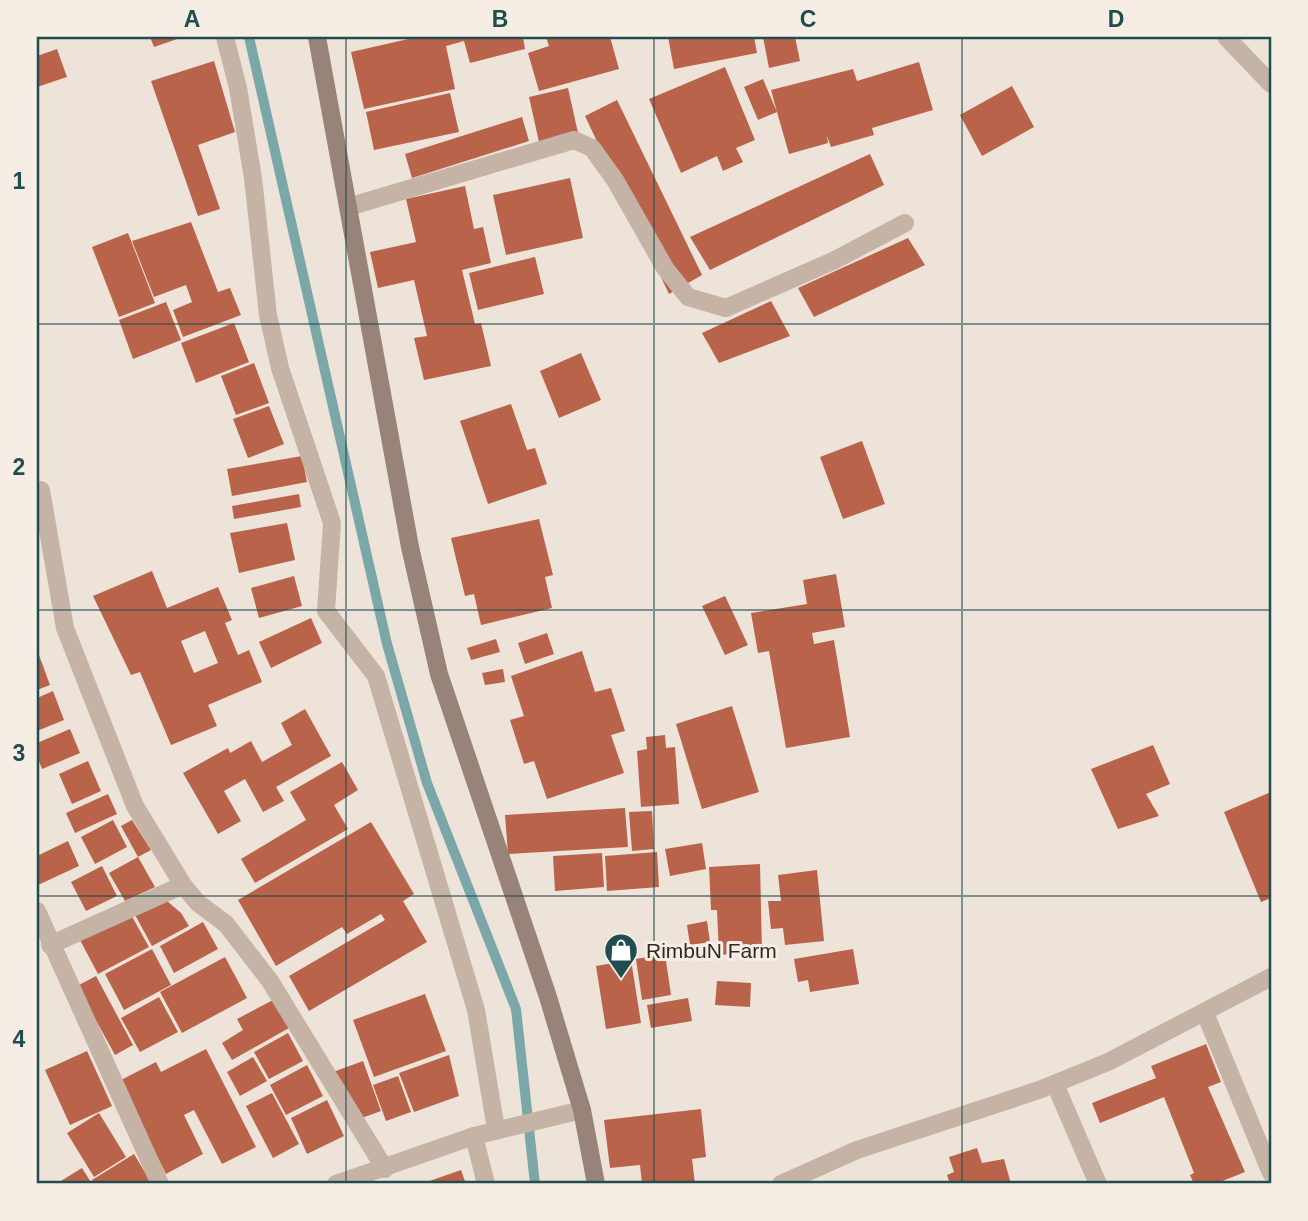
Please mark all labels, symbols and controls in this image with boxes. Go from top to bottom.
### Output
text: A [184,6,200,32]
text: B [492,6,508,32]
text: C [800,6,816,32]
text: D [1108,6,1124,32]
text: 1 [13,168,26,194]
text: 2 [13,454,25,480]
text: 3 [13,740,25,766]
shop icon: RimbuN Farm [602,931,640,980]
place label: RimbuN Farm [646,939,777,962]
text: 4 [13,1026,26,1052]

